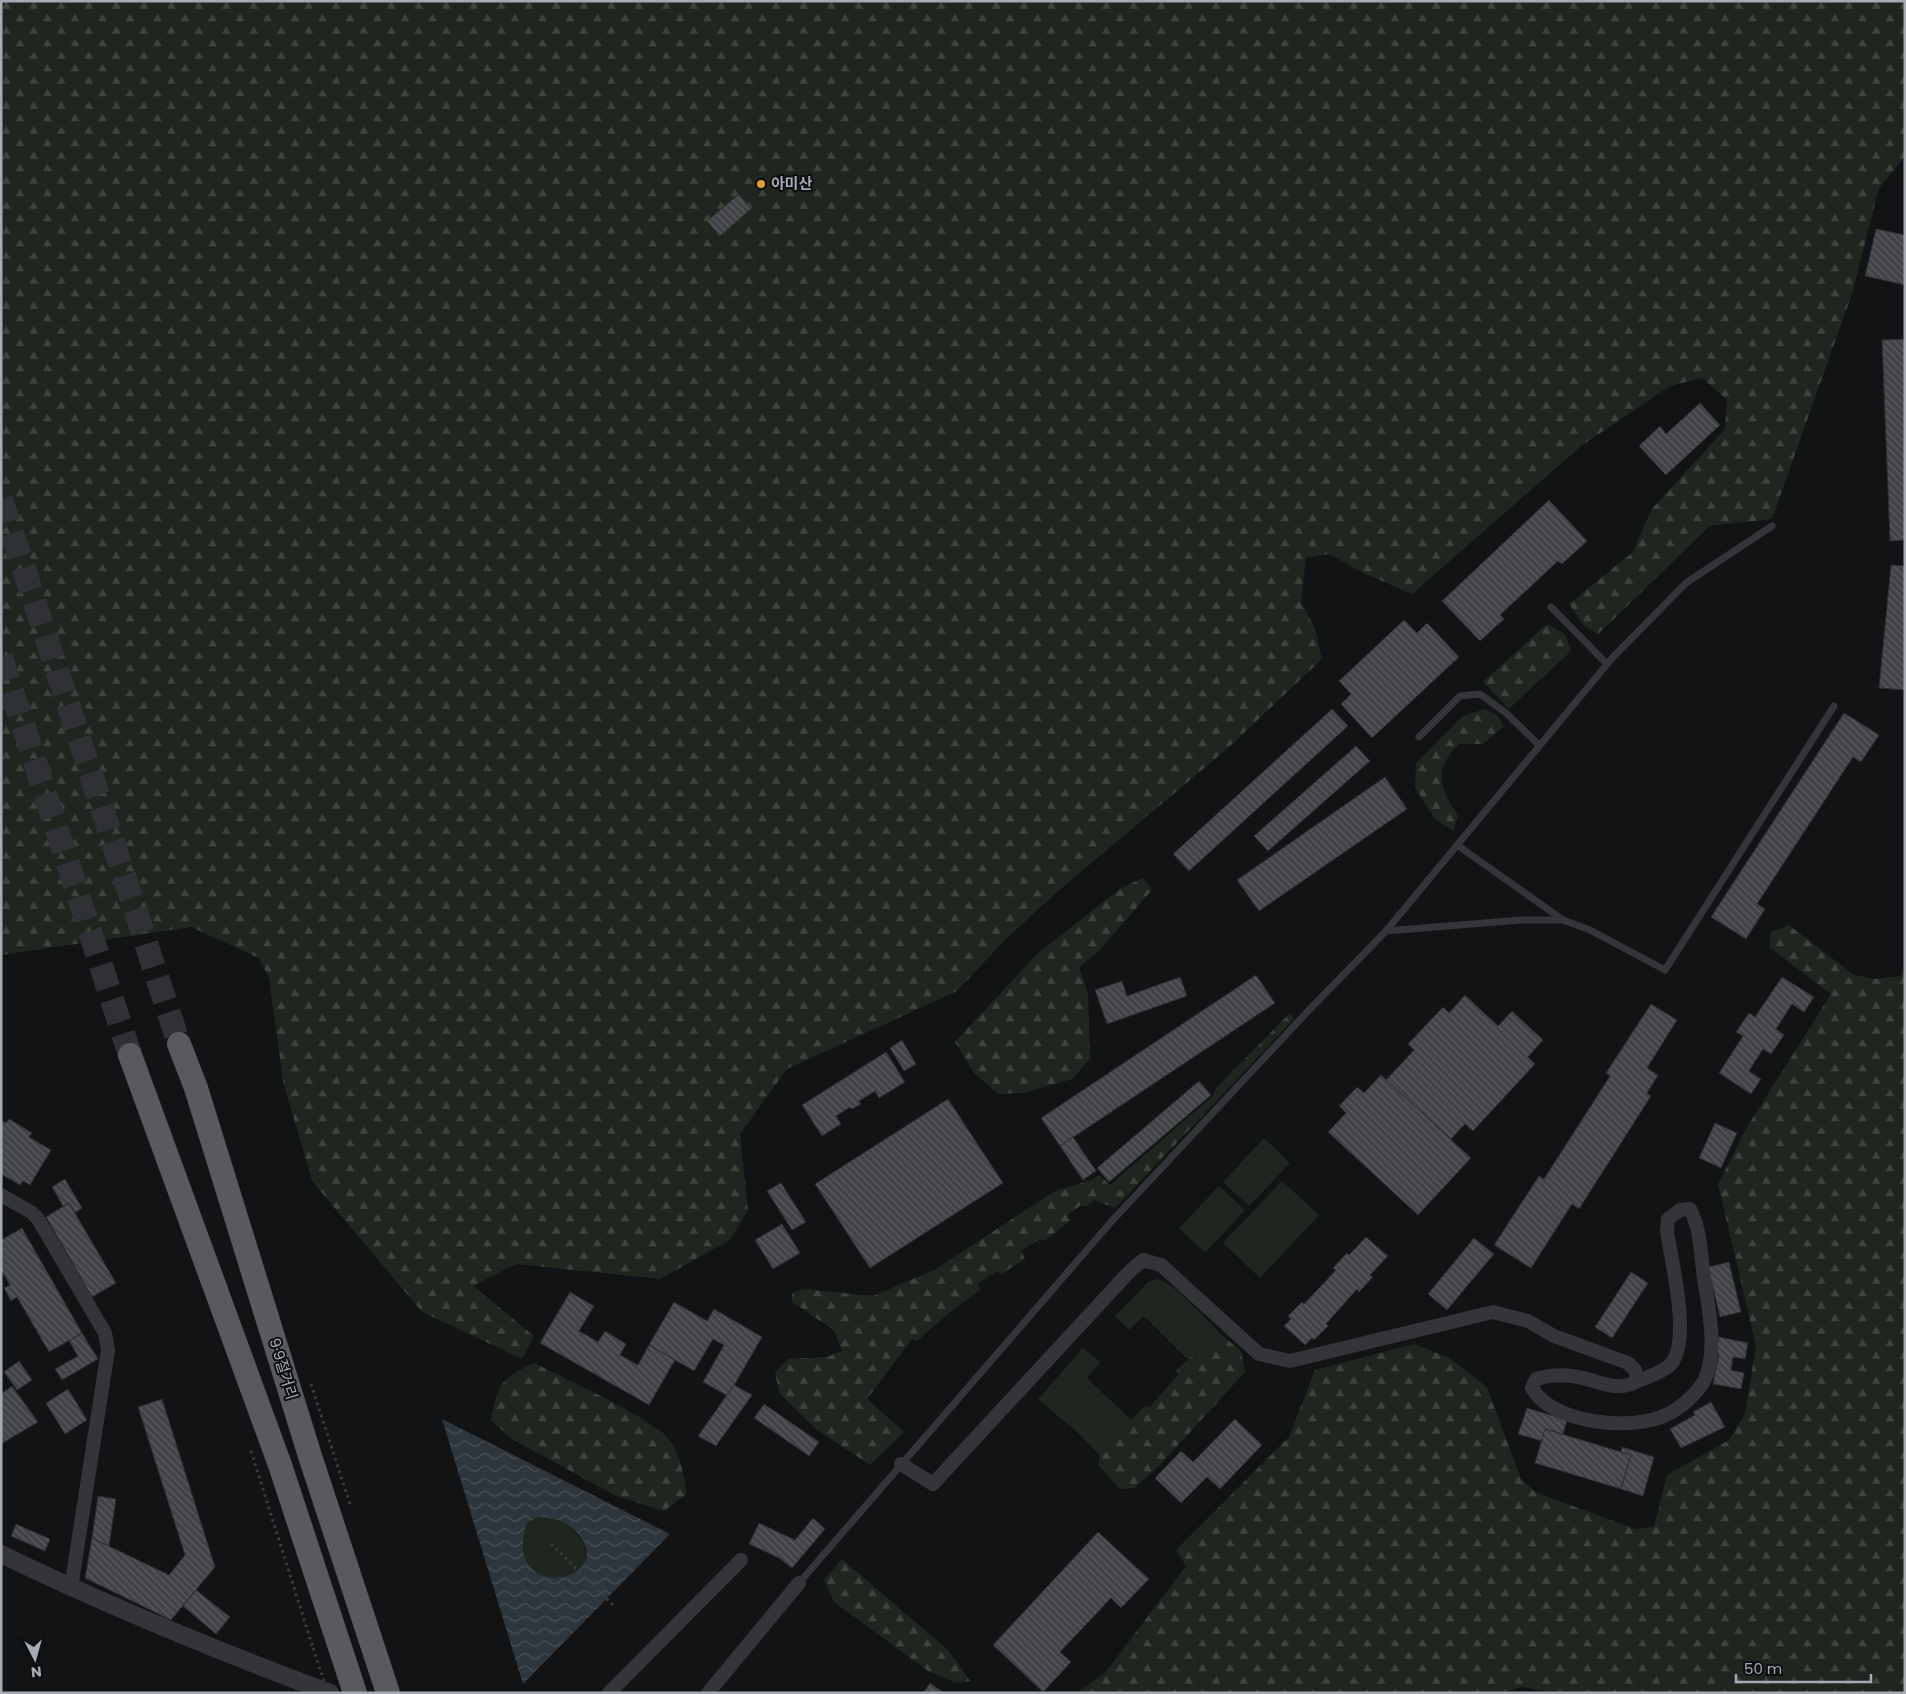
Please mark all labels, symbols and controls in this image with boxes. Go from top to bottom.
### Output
place label: 아미산 [771,173,813,194]
marker: 아미산 [755,178,767,190]
street label: 9·9절거리 [264,1335,303,1402]
north arrow [10,1634,60,1684]
scale bar [1736,1652,1871,1684]
text: 50 m [1744,1658,1782,1679]
text: N [30,1661,43,1682]

